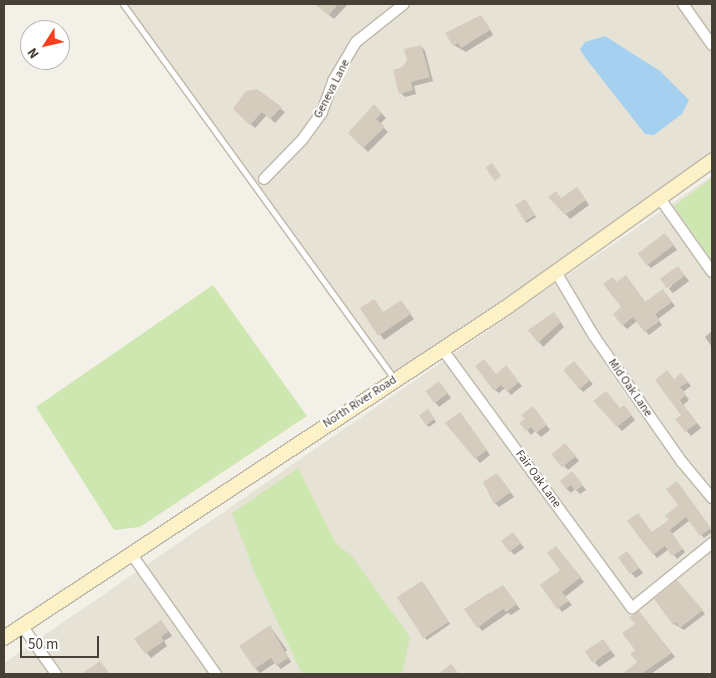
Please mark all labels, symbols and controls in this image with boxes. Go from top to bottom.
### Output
north arrow [20,20,70,70]
text: N [23,43,44,63]
street label: Geneva Lane [311,57,353,121]
street label: Mid Oak Lane [605,356,655,420]
street label: North River Road [320,373,400,431]
street label: Fair Oak Lane [512,447,564,511]
scale bar [22,626,101,658]
text: 50 m [28,634,58,655]

